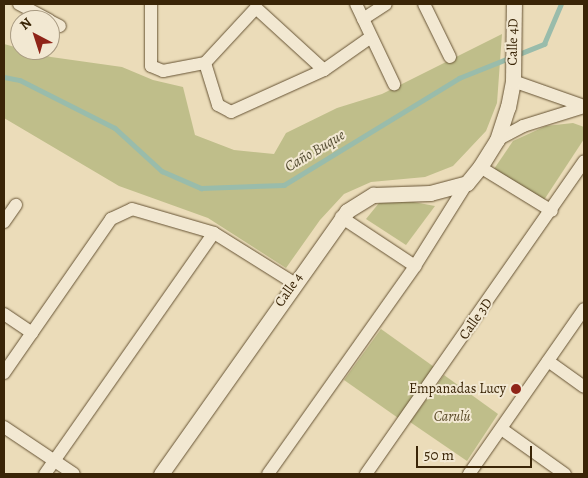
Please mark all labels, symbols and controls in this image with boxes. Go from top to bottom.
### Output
north arrow [10,10,60,60]
text: N [16,13,36,34]
street label: Calle 4D [504,18,522,66]
water label: Caño Buque [282,126,348,176]
street label: Calle 4 [271,270,307,310]
street label: Calle 3D [456,295,496,343]
place label: Empanadas Lucy [409,381,506,397]
marker: Empanadas Lucy [510,383,522,395]
park label: Carulú [434,409,470,425]
scale bar [418,436,534,468]
text: 50 m [424,445,454,465]

